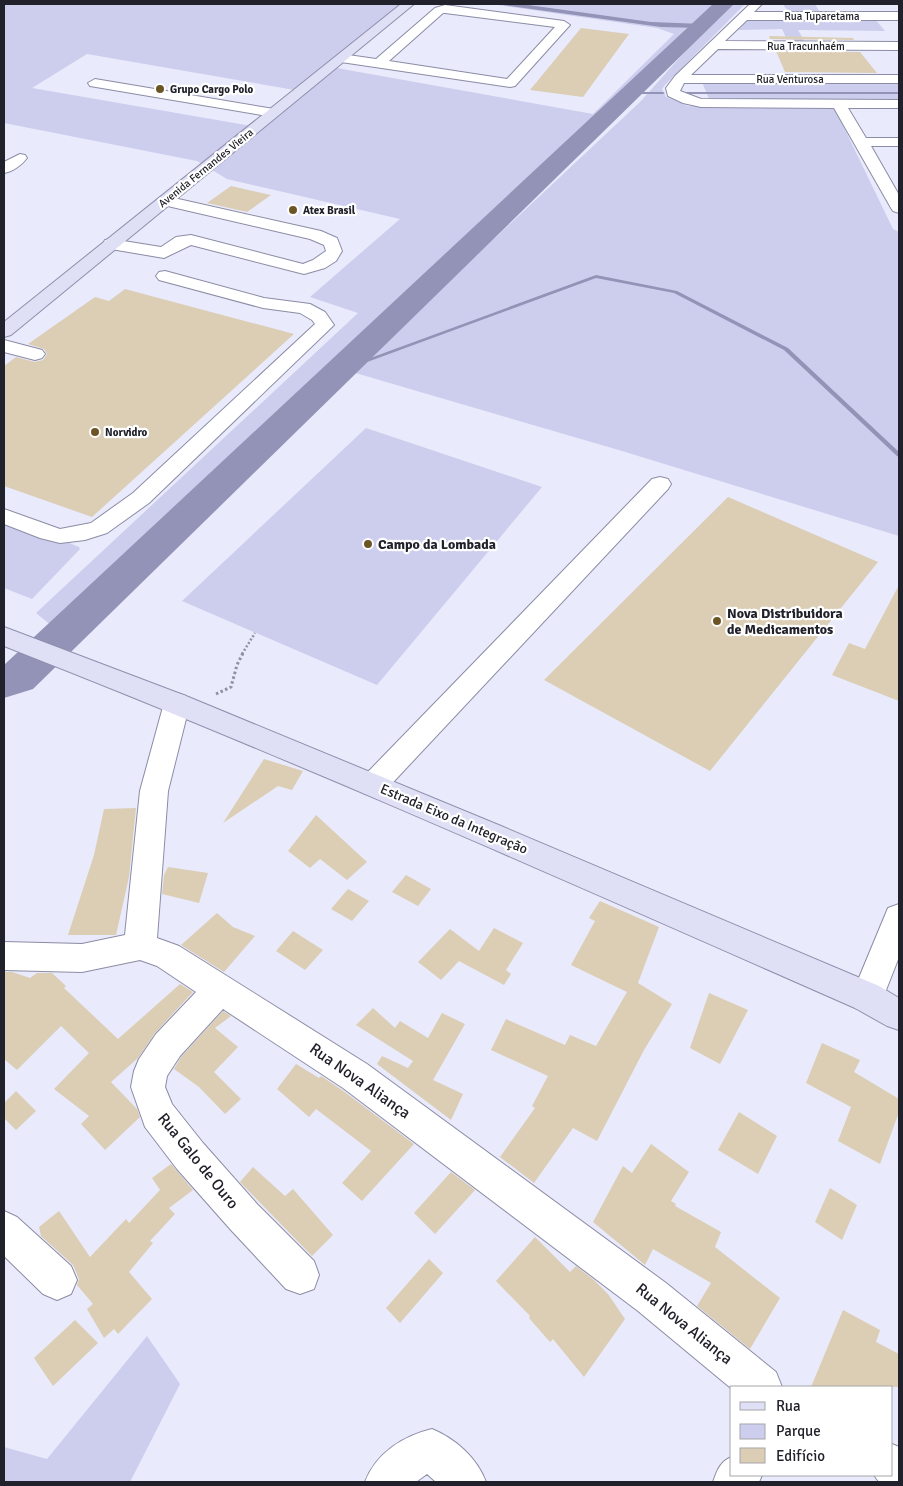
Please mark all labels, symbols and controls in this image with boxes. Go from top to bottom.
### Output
street label: Rua Tuparetama [784,10,860,23]
street label: Rua Tracunhaém [767,40,845,53]
street label: Rua Venturosa [756,73,824,86]
marker: Grupo Cargo Polo [154,83,166,95]
place label: Grupo Cargo Polo [170,83,254,96]
street label: Avenida Fernandes Vieira [156,125,256,210]
marker: Atex Brasil [287,204,299,216]
place label: Atex Brasil [303,204,356,217]
marker: Norvidro [89,426,101,438]
place label: Norvidro [105,426,148,439]
place label: Campo da Lombada [378,536,496,553]
marker: Campo da Lombada [362,538,374,550]
place label: Nova Distribuidora de Medicamentos [727,605,843,638]
marker: Nova Distribuidora de Medicamentos [711,615,723,627]
street label: Estrada Eixo da Integração [378,780,530,858]
street label: Rua Nova Aliança [306,1039,414,1123]
street label: Rua Galo de Ouro [153,1109,243,1213]
street label: Rua Nova Aliança [632,1279,736,1369]
legend [730,1386,893,1476]
text: Rua [776,1397,801,1415]
text: Parque [776,1422,821,1440]
text: Edifício [776,1447,825,1465]

